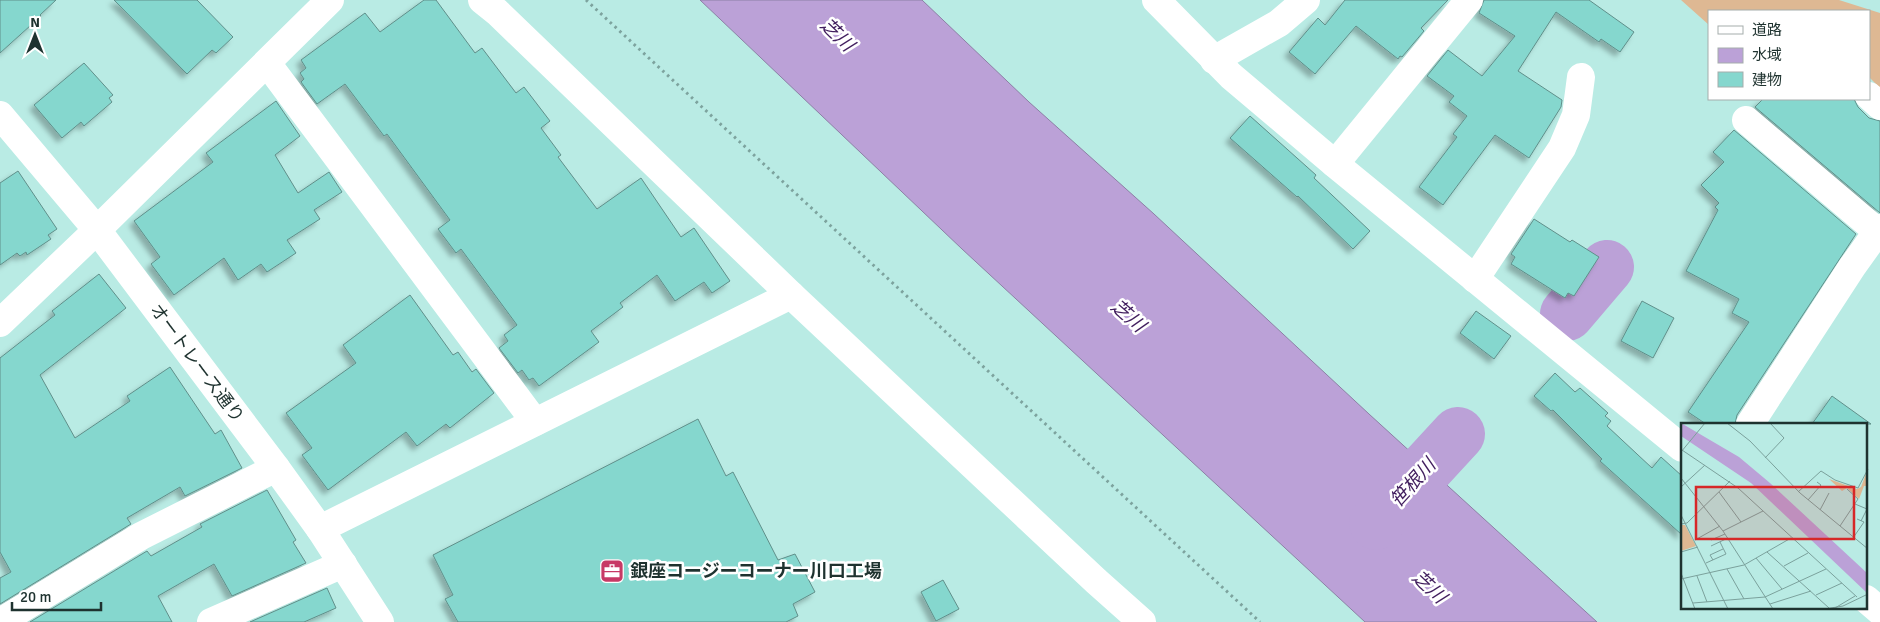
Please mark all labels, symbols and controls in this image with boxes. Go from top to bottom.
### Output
north arrow [10,10,60,60]
legend [1708,10,1870,100]
water label: 芝川 [815,13,860,58]
text: N [30,14,40,31]
text: 道路 [1752,21,1782,39]
text: 水域 [1752,46,1782,64]
text: 建物 [1752,71,1782,89]
water label: 芝川 [1106,294,1152,339]
street label: オートレース通り [145,299,249,427]
inset map [1681,423,1868,610]
water label: 笹根川 [1385,452,1442,512]
office icon: 銀座コージーコーナー川口工場 [599,558,625,584]
place label: 銀座コージーコーナー川口工場 [630,560,882,582]
water label: 芝川 [1407,565,1453,610]
scale bar [12,580,101,612]
text: 20 m [20,588,51,606]

